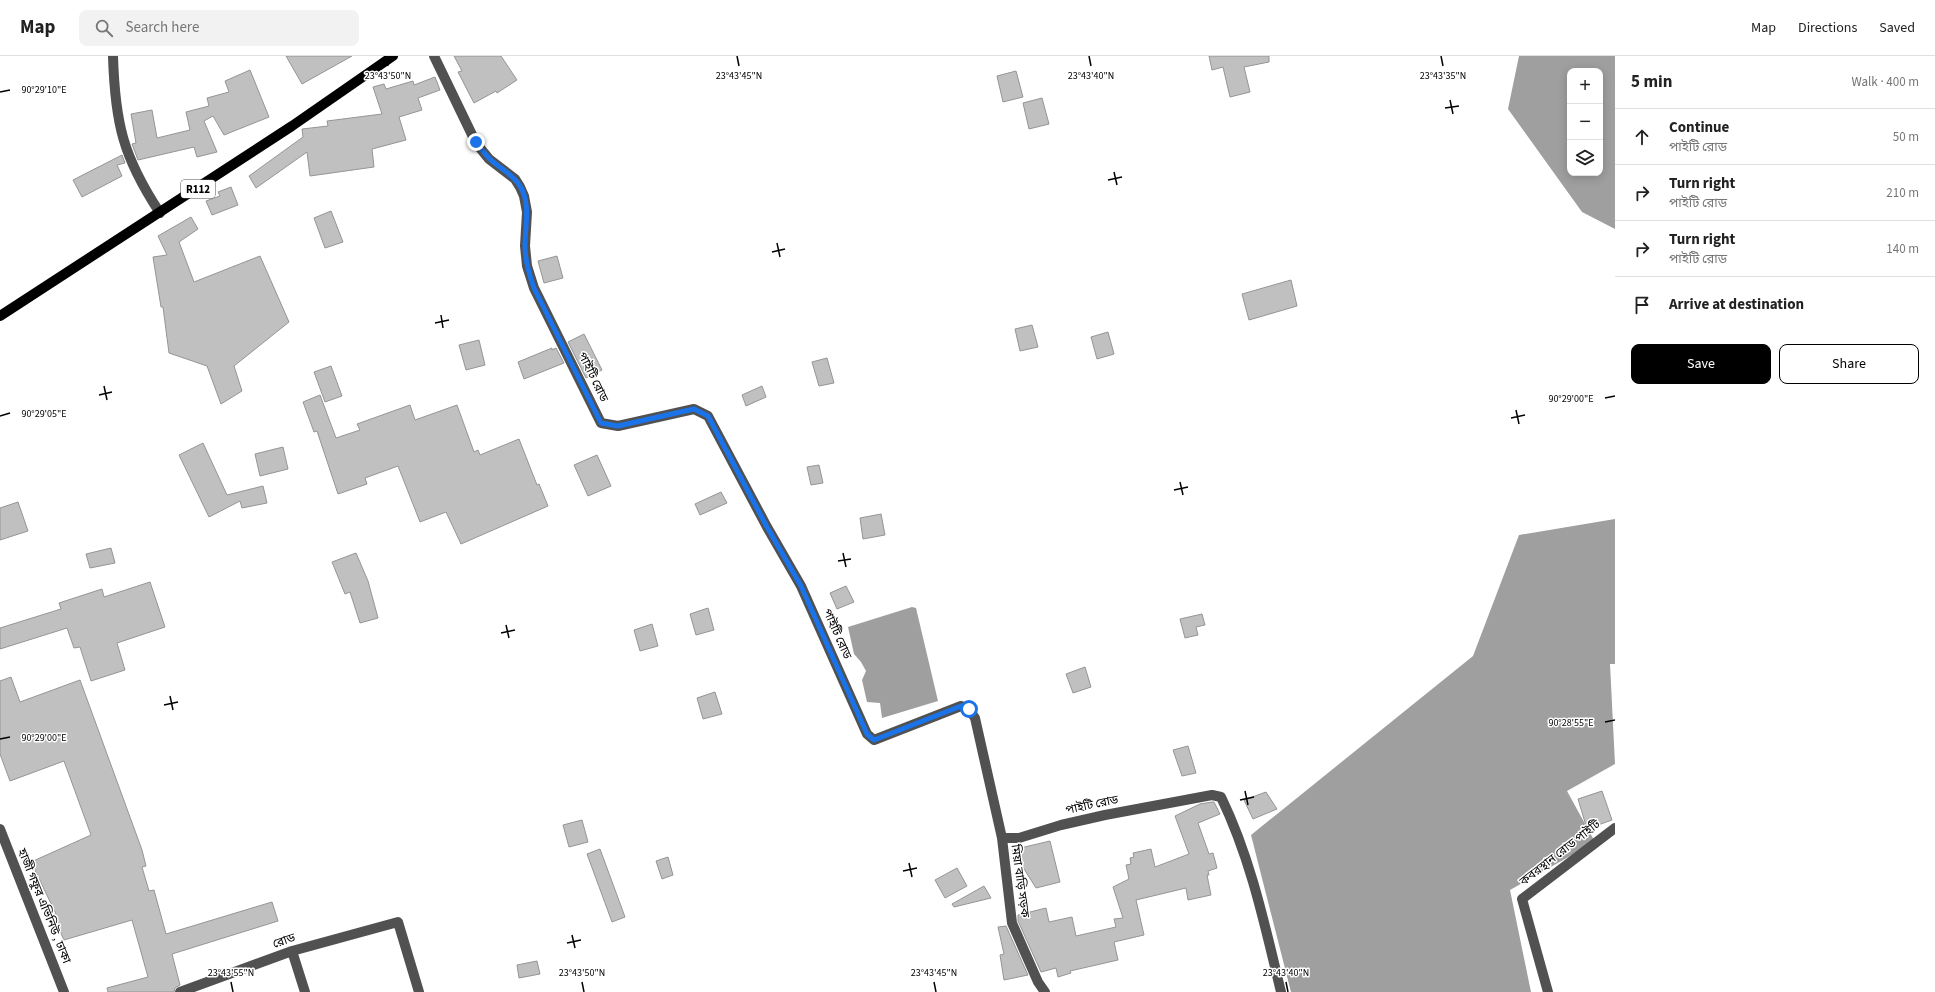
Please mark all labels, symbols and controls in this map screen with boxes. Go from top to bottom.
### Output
search box [79,10,359,46]
text: Map [20,14,55,41]
icon: search [93,17,115,39]
text: Search here [125,17,199,38]
text: Map [1751,18,1776,38]
text: Directions [1798,18,1857,38]
text: Saved [1879,18,1915,38]
map controls [1567,68,1603,176]
button: + [1567,68,1603,104]
text: 23°43'50"N [365,69,411,83]
text: 23°43'45"N [716,69,762,83]
text: 23°43'40"N [1068,69,1114,83]
text: 23°43'35"N [1420,69,1466,83]
text: 5 min [1631,70,1672,94]
text: Walk · 400 m [1851,73,1919,91]
text: 90°29'10"E [21,83,67,97]
button: − [1567,104,1603,140]
text: Continue [1669,117,1729,138]
icon: ahead [1631,126,1653,148]
text: 50 m [1893,128,1919,146]
route end [467,133,485,151]
text: পাইটি রোড [1669,138,1727,156]
button: layers [1567,140,1603,176]
text: Turn right [1669,173,1735,194]
road number: R112 [181,180,215,198]
icon: right [1631,182,1653,204]
text: 210 m [1886,184,1919,202]
text: পাইটি রোড [1669,194,1727,212]
text: Turn right [1669,229,1735,250]
icon: right [1631,238,1653,260]
text: 140 m [1886,240,1919,258]
text: পাইটি রোড [1669,250,1727,268]
icon: arrive [1631,294,1653,316]
text: Arrive at destination [1669,294,1804,315]
button: Save [1631,344,1771,384]
button: Share [1779,344,1919,384]
street label: পাইটি রোড [574,349,613,405]
text: 90°29'00"E [1548,392,1594,406]
text: 90°29'05"E [21,407,67,421]
street label: পাইটি রোড [818,606,856,662]
route start [960,700,978,718]
text: 90°28'55"E [1548,716,1594,730]
text: 90°29'00"E [21,731,67,745]
street label: পাইটি রোড [1064,791,1120,819]
street label: কবরস্থান রোড পাইটি [1515,816,1604,891]
street label: মিয়া বাড়ি সড়ক [1006,842,1034,919]
street label: হাজী গফুর এভিনিউ , ঢাকা [13,845,75,967]
street label: রোড [270,929,298,953]
text: 23°43'55"N [208,966,254,980]
text: 23°43'50"N [559,966,605,980]
text: 23°43'45"N [911,966,957,980]
text: 23°43'40"N [1263,966,1309,980]

